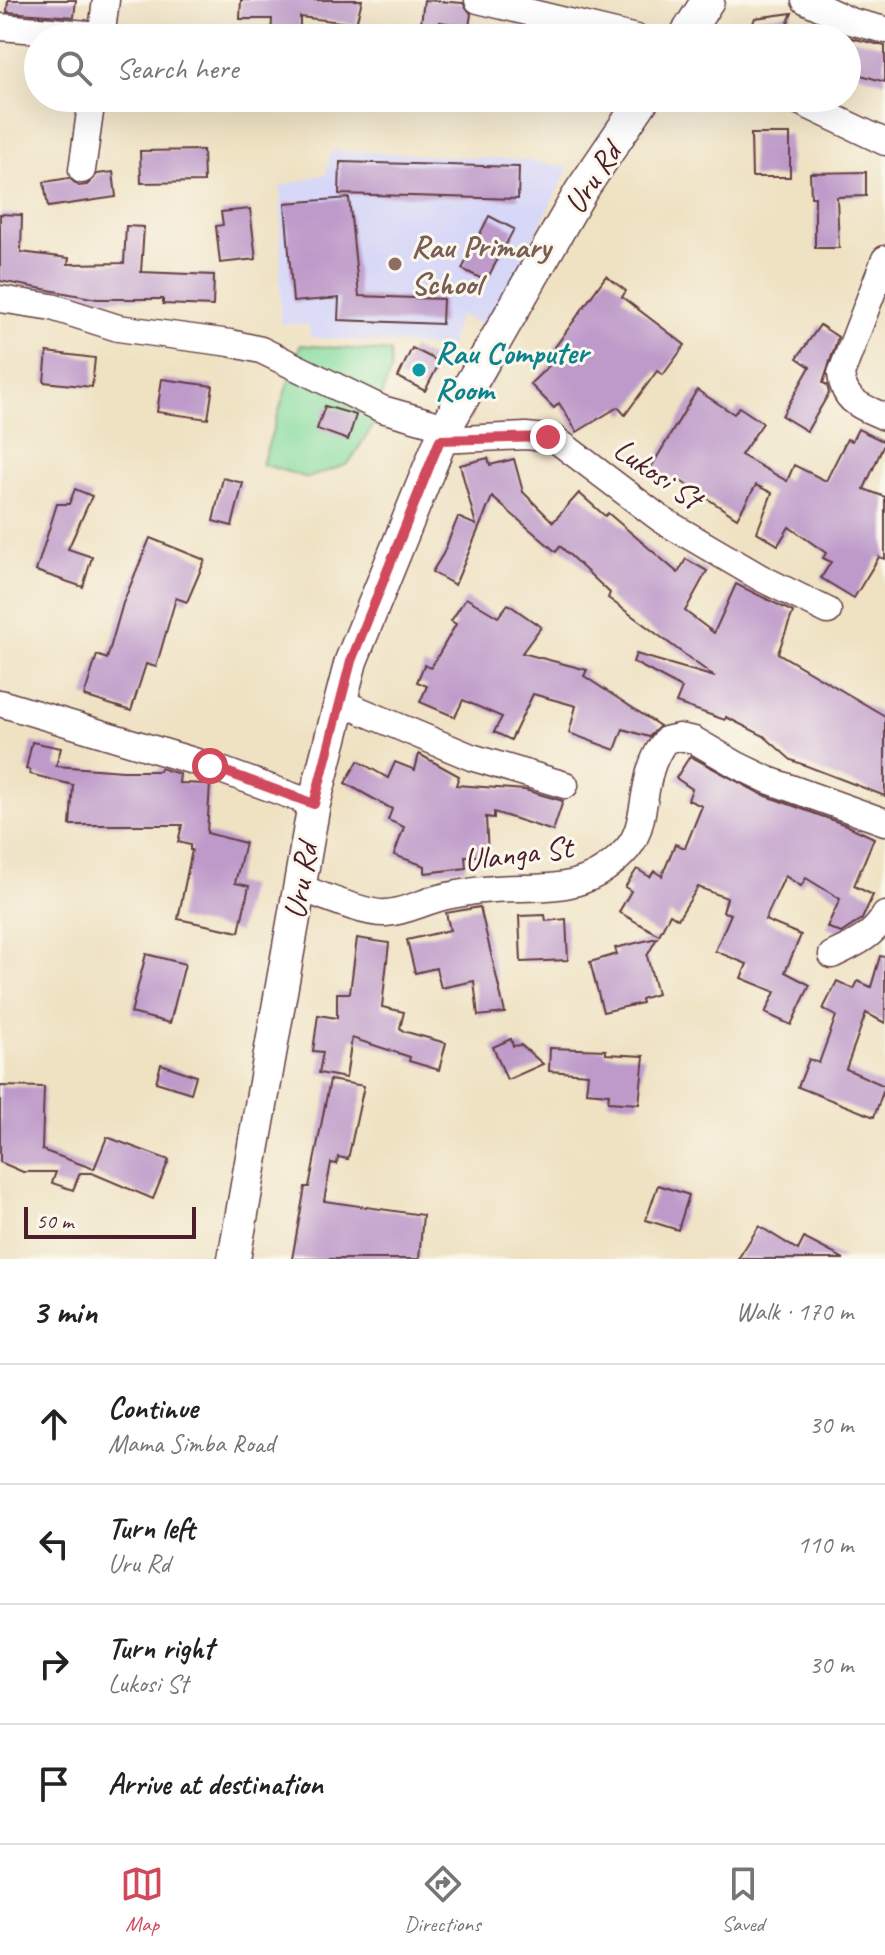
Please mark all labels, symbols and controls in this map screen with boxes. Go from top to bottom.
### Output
search box [24,24,861,112]
icon: search [52,46,96,90]
text: Search here [116,49,238,87]
street label: Uru Rd [554,131,633,221]
place label: Rau Primary School [411,226,554,304]
marker: Rau Primary School [386,255,404,273]
place label: Rau Computer Room [435,332,592,410]
marker: Rau Computer Room [410,361,428,379]
route end [530,419,566,455]
street label: Lukosi St [606,428,713,521]
route start [192,748,228,784]
street label: Ulanga St [462,826,578,880]
street label: Uru Rd [274,835,328,922]
scale bar [24,1203,196,1239]
text: 50 m [36,1207,73,1235]
text: 3 min [32,1290,97,1333]
text: Walk · 170 m [736,1295,853,1328]
text: Continue [108,1389,198,1427]
icon: ahead [32,1402,76,1446]
text: 30 m [809,1408,853,1441]
text: Mama Simba Road [108,1427,274,1460]
text: Turn left [108,1509,195,1547]
icon: left [32,1522,76,1566]
text: 110 m [797,1528,853,1561]
text: Uru Rd [108,1547,170,1580]
text: Turn right [108,1629,213,1667]
icon: right [32,1642,76,1686]
text: 30 m [809,1648,853,1681]
text: Lukosi St [108,1667,188,1700]
icon: arrive [32,1762,76,1806]
text: Arrive at destination [108,1765,323,1803]
tab: Map [120,1862,164,1938]
tab: Directions [404,1862,481,1938]
tab: Saved [721,1862,765,1938]

